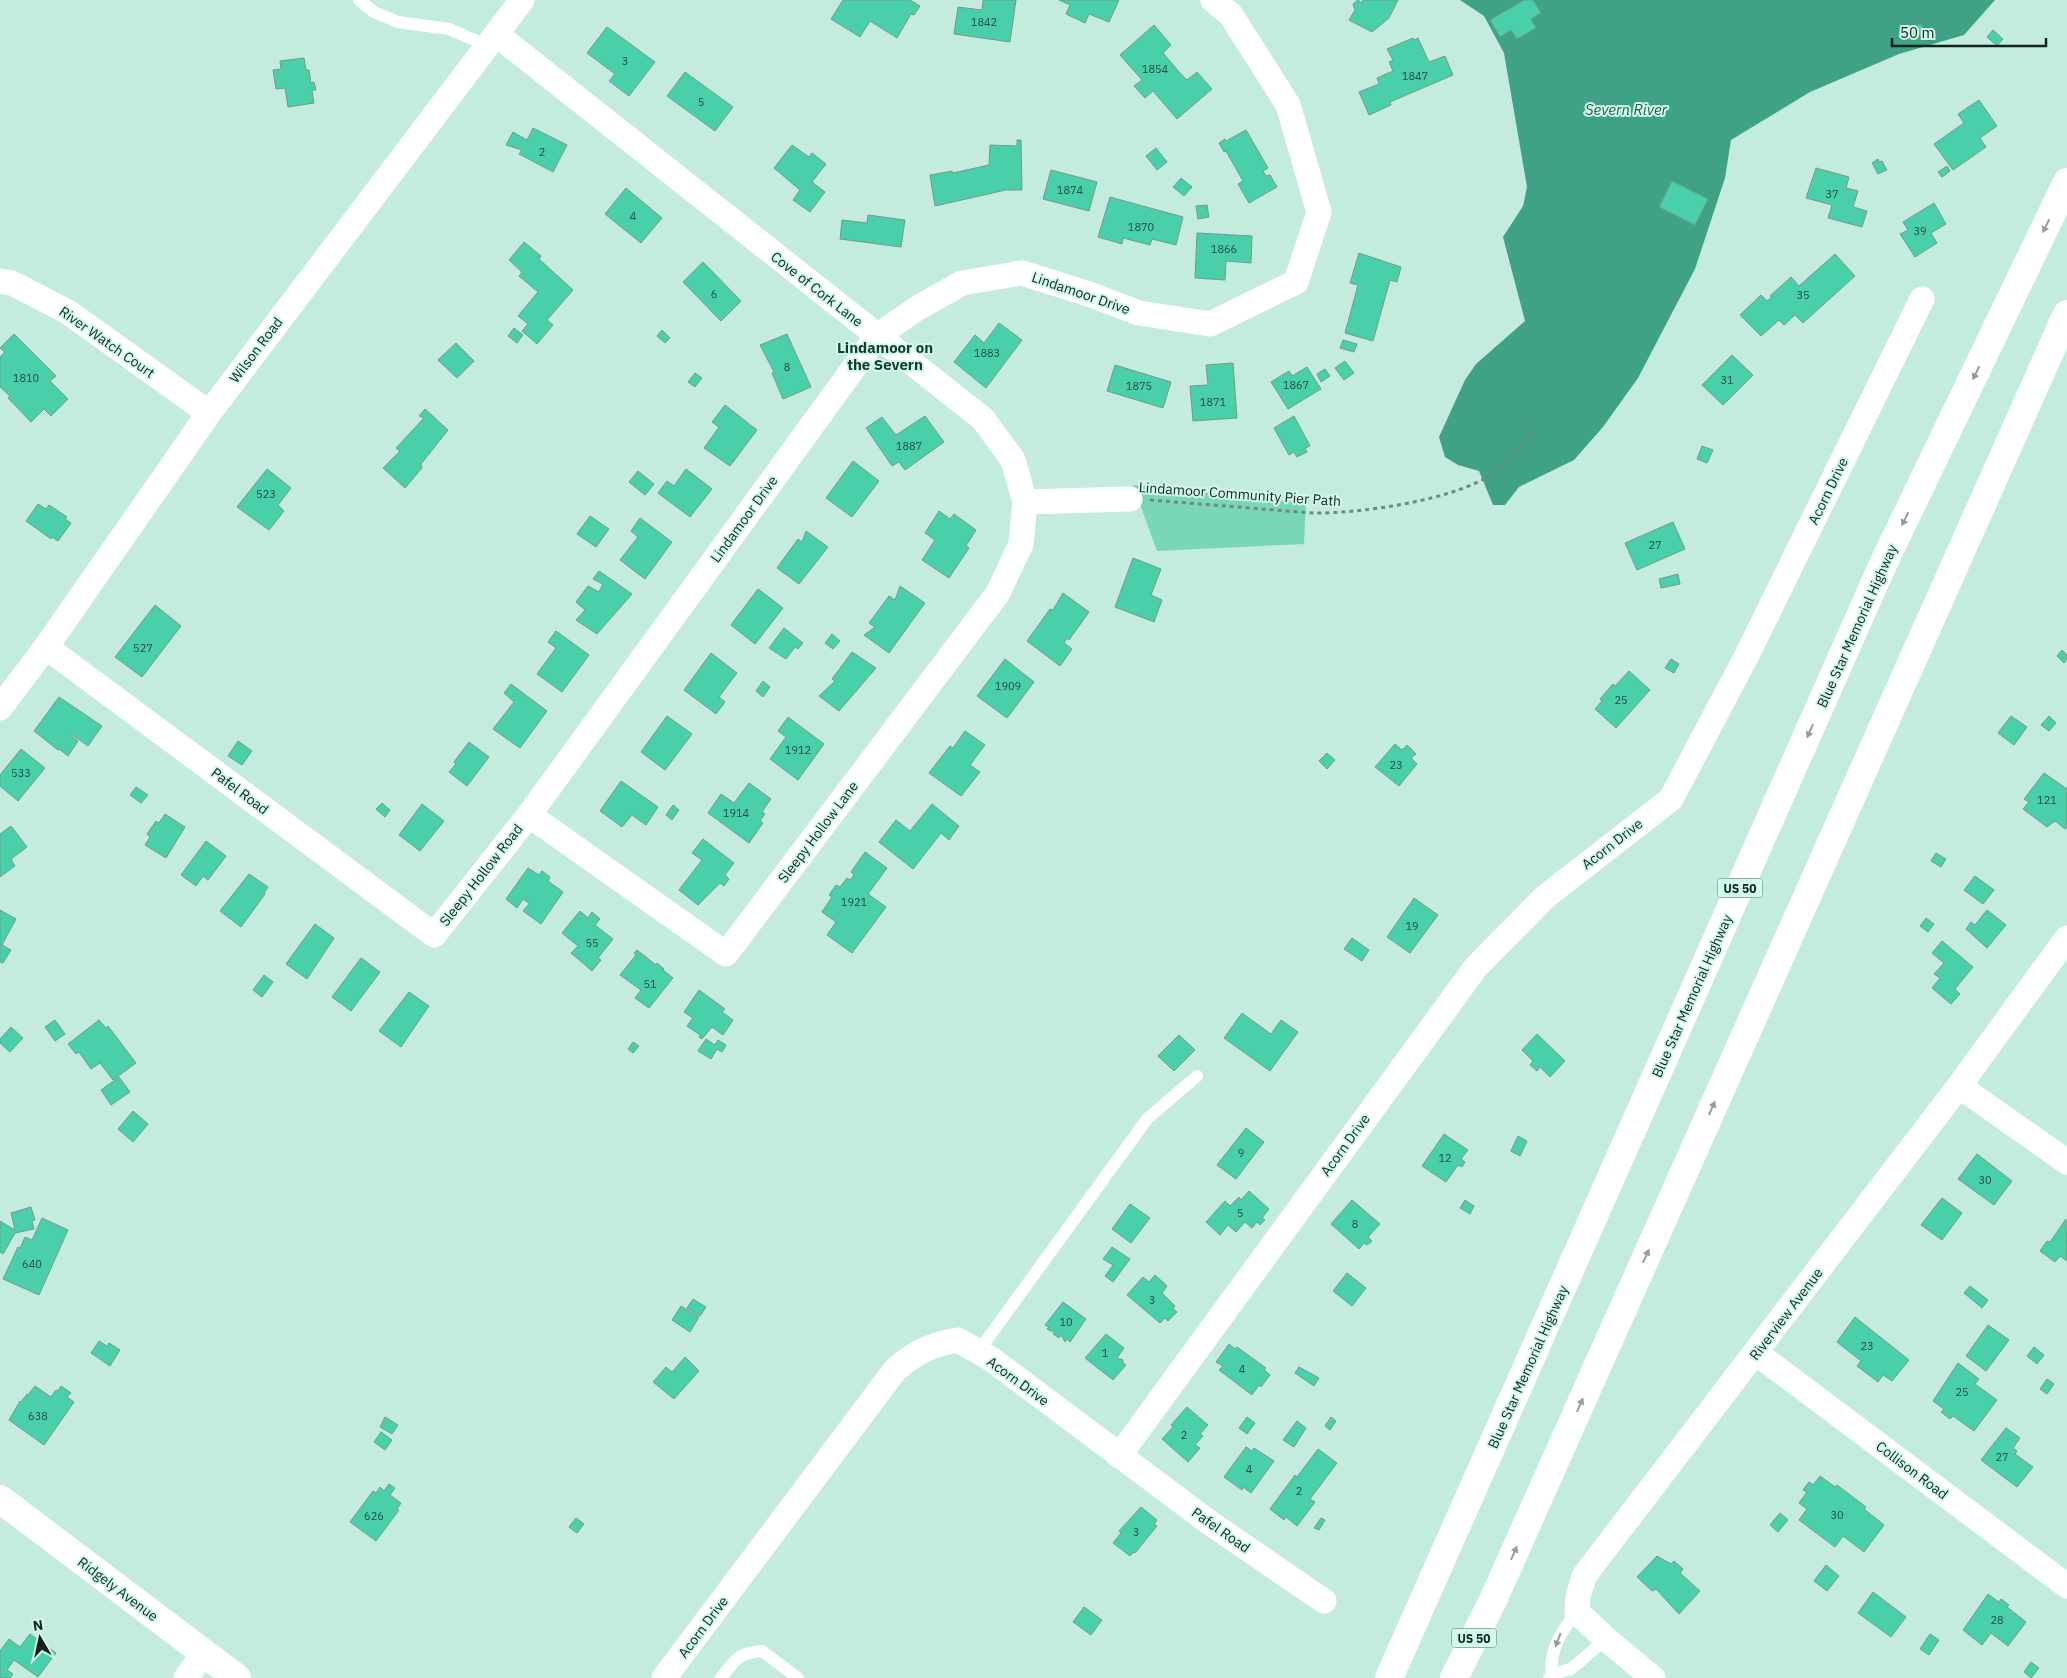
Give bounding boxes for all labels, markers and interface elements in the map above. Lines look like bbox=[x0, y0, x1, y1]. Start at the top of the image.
house number: 1842 bbox=[971, 15, 997, 29]
scale bar bbox=[1892, 15, 2046, 47]
text: 50 m bbox=[1900, 23, 1935, 42]
house number: 3 bbox=[622, 54, 628, 68]
house number: 1854 bbox=[1142, 62, 1169, 76]
house number: 1847 bbox=[1402, 69, 1428, 83]
house number: 5 bbox=[698, 95, 704, 109]
water label: Severn River bbox=[1585, 100, 1668, 119]
house number: 2 bbox=[539, 145, 545, 159]
house number: 1874 bbox=[1057, 183, 1084, 197]
house number: 37 bbox=[1825, 187, 1839, 201]
house number: 4 bbox=[630, 209, 637, 223]
one-way arrow bbox=[2042, 219, 2050, 233]
house number: 1870 bbox=[1128, 220, 1154, 234]
house number: 39 bbox=[1913, 224, 1927, 238]
house number: 1866 bbox=[1211, 242, 1237, 256]
street label: Cove of Cork Lane bbox=[767, 247, 867, 331]
street label: Lindamoor Drive bbox=[1029, 268, 1133, 318]
house number: 6 bbox=[711, 287, 717, 301]
house number: 35 bbox=[1796, 288, 1810, 302]
street label: River Watch Court bbox=[56, 302, 158, 382]
street label: Wilson Road bbox=[225, 313, 287, 387]
district label: Lindamoor on the Severn bbox=[837, 338, 933, 374]
house number: 1883 bbox=[974, 346, 1000, 360]
house number: 8 bbox=[784, 360, 790, 374]
one-way arrow bbox=[1971, 366, 1979, 380]
house number: 1810 bbox=[13, 371, 39, 385]
house number: 31 bbox=[1720, 373, 1734, 387]
house number: 1867 bbox=[1283, 378, 1309, 392]
house number: 1875 bbox=[1126, 379, 1152, 393]
house number: 1871 bbox=[1200, 395, 1227, 409]
house number: 1887 bbox=[896, 439, 922, 453]
street label: Acorn Drive bbox=[1804, 454, 1852, 528]
street label: Lindamoor Drive bbox=[706, 472, 782, 566]
street label: Lindamoor Community Pier Path bbox=[1138, 478, 1342, 510]
house number: 523 bbox=[256, 487, 276, 501]
one-way arrow bbox=[1901, 512, 1909, 526]
house number: 27 bbox=[1648, 538, 1662, 552]
street label: Blue Star Memorial Highway bbox=[1813, 542, 1901, 710]
house number: 527 bbox=[133, 641, 153, 655]
house number: 1909 bbox=[995, 679, 1021, 693]
house number: 25 bbox=[1614, 693, 1628, 707]
one-way arrow bbox=[1805, 724, 1813, 738]
house number: 1912 bbox=[785, 743, 811, 757]
house number: 23 bbox=[1389, 758, 1403, 772]
street label: Pafel Road bbox=[208, 764, 272, 818]
house number: 533 bbox=[11, 766, 31, 780]
street label: Sleepy Hollow Lane bbox=[774, 777, 862, 886]
house number: 121 bbox=[2037, 793, 2057, 807]
house number: 1914 bbox=[723, 806, 750, 820]
street label: Acorn Drive bbox=[1578, 814, 1646, 873]
street label: Sleepy Hollow Road bbox=[435, 820, 527, 930]
road number: US 50 bbox=[1718, 878, 1762, 898]
house number: 1921 bbox=[841, 895, 868, 909]
street label: Blue Star Memorial Highway bbox=[1648, 912, 1736, 1080]
house number: 19 bbox=[1405, 919, 1419, 933]
house number: 55 bbox=[585, 936, 599, 950]
house number: 51 bbox=[643, 977, 657, 991]
one-way arrow bbox=[1708, 1101, 1716, 1115]
street label: Acorn Drive bbox=[1316, 1110, 1374, 1180]
house number: 9 bbox=[1238, 1146, 1244, 1160]
house number: 12 bbox=[1438, 1151, 1452, 1165]
house number: 30 bbox=[1978, 1173, 1992, 1187]
house number: 5 bbox=[1237, 1206, 1243, 1220]
house number: 8 bbox=[1352, 1217, 1358, 1231]
one-way arrow bbox=[1642, 1249, 1650, 1263]
house number: 640 bbox=[22, 1257, 42, 1271]
street label: Riverview Avenue bbox=[1745, 1264, 1827, 1364]
street label: Blue Star Memorial Highway bbox=[1484, 1283, 1572, 1451]
house number: 3 bbox=[1149, 1293, 1155, 1307]
house number: 10 bbox=[1059, 1315, 1073, 1329]
house number: 23 bbox=[1860, 1339, 1874, 1353]
house number: 1 bbox=[1102, 1346, 1109, 1360]
street label: Acorn Drive bbox=[983, 1352, 1053, 1410]
house number: 4 bbox=[1239, 1362, 1246, 1376]
house number: 25 bbox=[1955, 1385, 1969, 1399]
one-way arrow bbox=[1576, 1398, 1584, 1412]
house number: 638 bbox=[28, 1409, 48, 1423]
house number: 2 bbox=[1181, 1428, 1187, 1442]
street label: Collison Road bbox=[1872, 1437, 1952, 1503]
house number: 27 bbox=[1995, 1450, 2009, 1464]
house number: 4 bbox=[1246, 1462, 1253, 1476]
house number: 2 bbox=[1296, 1484, 1302, 1498]
street label: Pafel Road bbox=[1188, 1503, 1254, 1557]
house number: 30 bbox=[1830, 1508, 1844, 1522]
house number: 626 bbox=[364, 1509, 384, 1523]
house number: 3 bbox=[1133, 1525, 1139, 1539]
one-way arrow bbox=[1510, 1546, 1518, 1560]
street label: Ridgely Avenue bbox=[74, 1553, 162, 1625]
street label: Acorn Drive bbox=[674, 1592, 732, 1661]
north arrow bbox=[15, 1613, 65, 1663]
house number: 28 bbox=[1990, 1613, 2004, 1627]
text: N bbox=[32, 1615, 44, 1635]
road number: US 50 bbox=[1452, 1629, 1496, 1648]
one-way arrow bbox=[1554, 1633, 1561, 1648]

